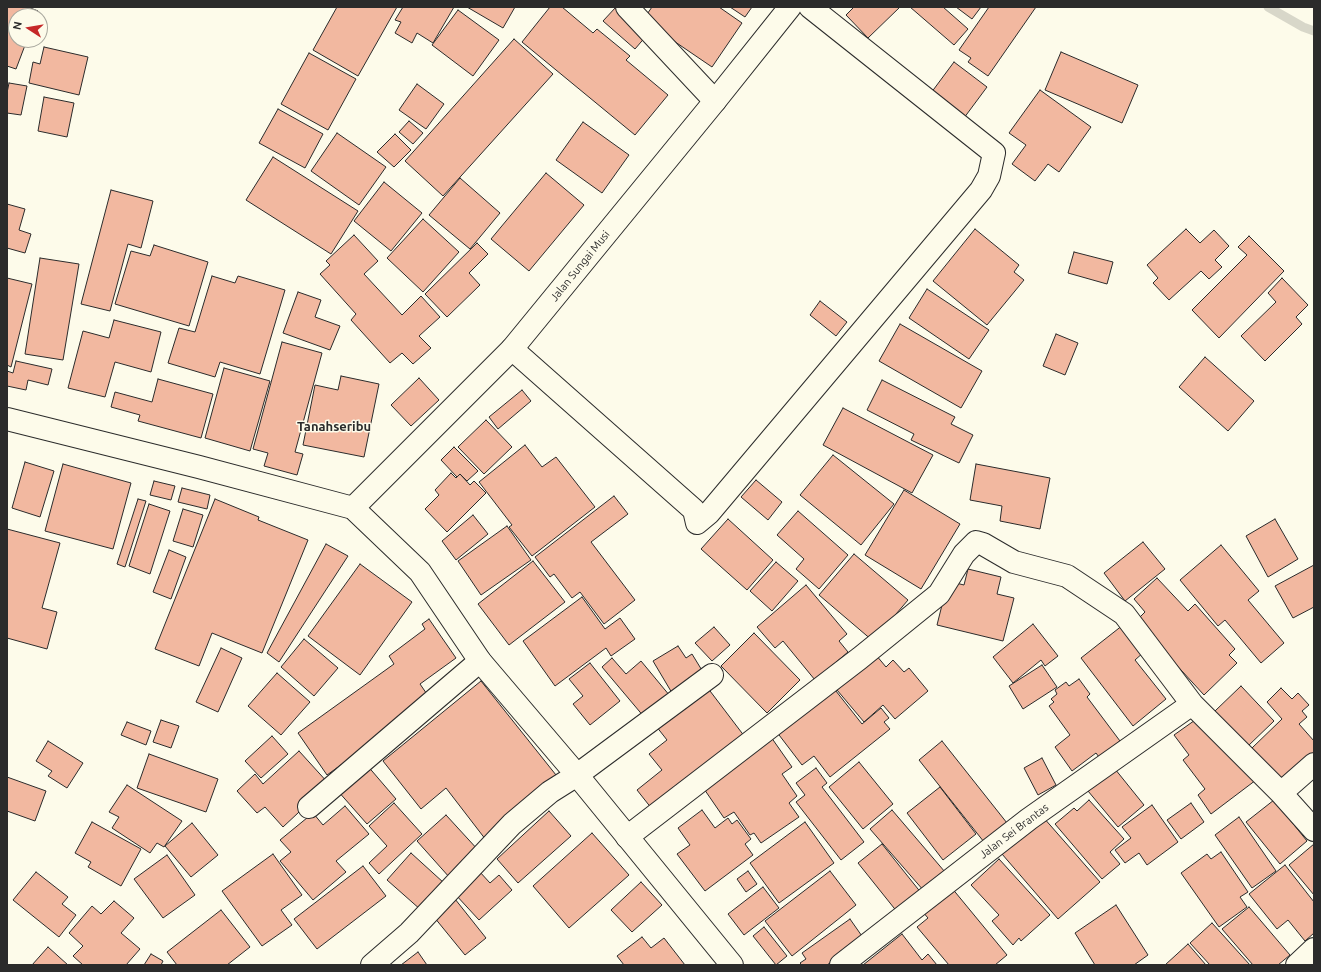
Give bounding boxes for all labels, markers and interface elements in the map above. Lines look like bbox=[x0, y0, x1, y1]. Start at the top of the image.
north arrow bbox=[8, 8, 48, 48]
text: N bbox=[11, 20, 24, 31]
street label: Jalan Sungai Musi bbox=[547, 228, 613, 304]
district label: Tanahseribu bbox=[297, 419, 371, 435]
street label: Jalan Sei Brantas bbox=[977, 801, 1051, 861]

